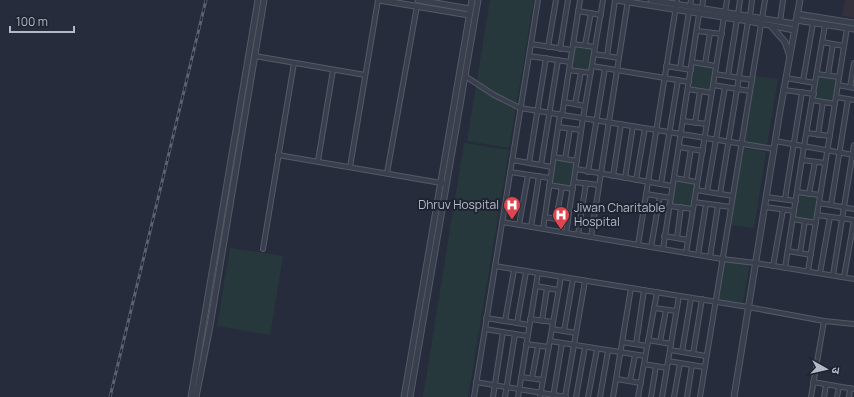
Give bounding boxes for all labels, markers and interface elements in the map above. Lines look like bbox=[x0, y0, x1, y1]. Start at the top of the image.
scale bar bbox=[10, 8, 74, 34]
text: 100 m bbox=[16, 13, 48, 30]
hospital icon: Dhruv Hospital bbox=[502, 195, 522, 220]
place label: Dhruv Hospital bbox=[418, 196, 499, 213]
place label: Jiwan Charitable Hospital bbox=[574, 199, 665, 230]
hospital icon: Jiwan Charitable Hospital bbox=[551, 205, 571, 230]
north arrow bbox=[806, 349, 846, 389]
text: उ bbox=[828, 366, 844, 375]

